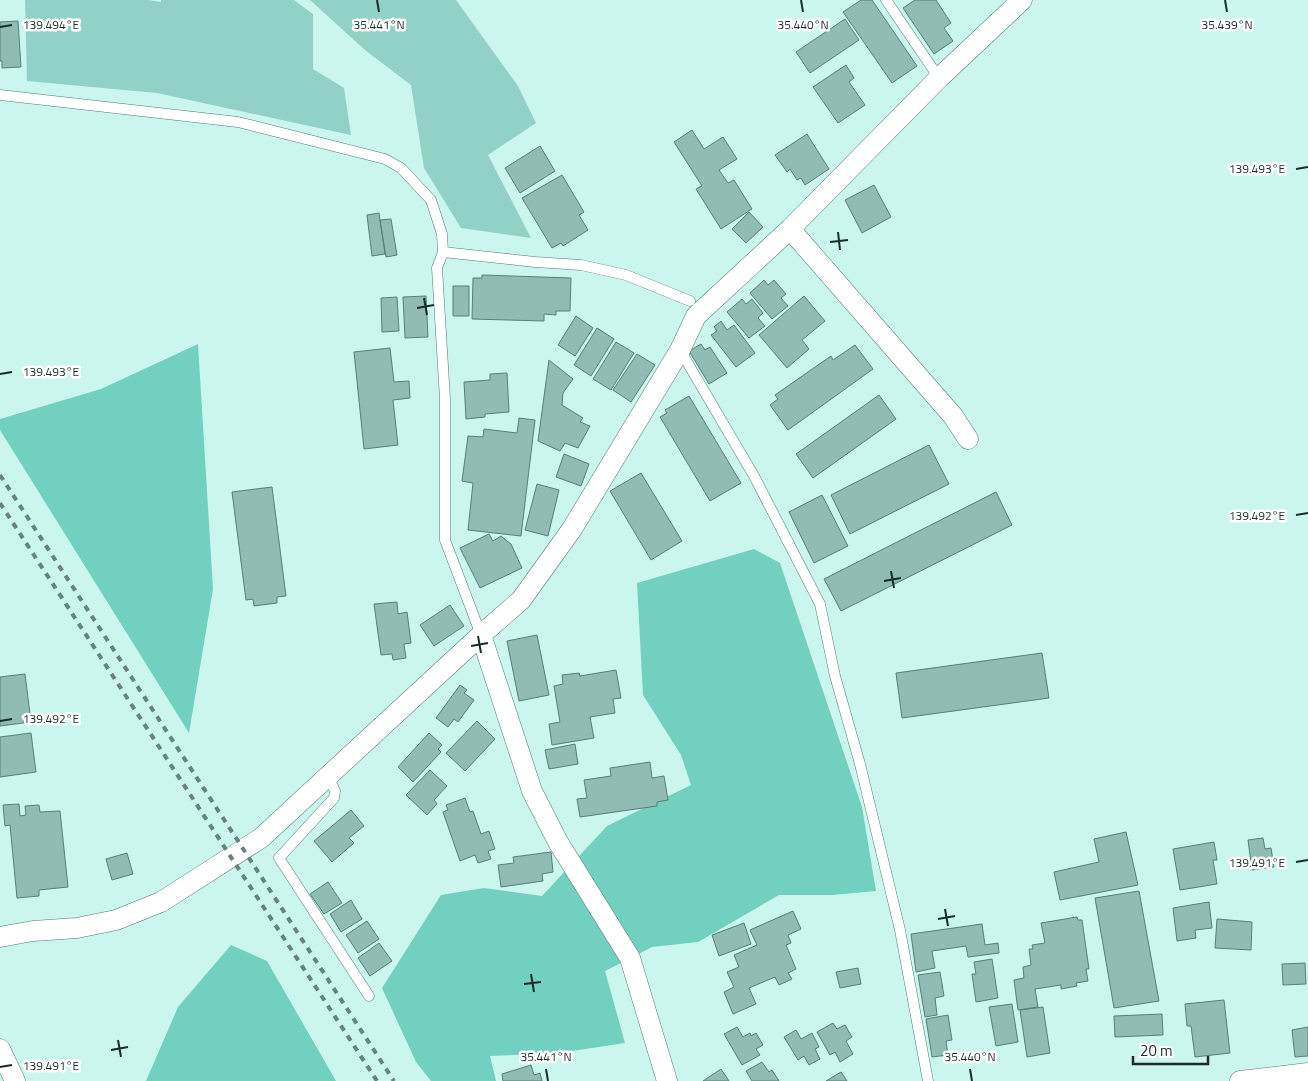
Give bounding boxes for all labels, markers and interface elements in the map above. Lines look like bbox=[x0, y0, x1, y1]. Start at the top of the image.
text: 139.494°E bbox=[23, 15, 79, 34]
text: 35.441°N bbox=[353, 15, 405, 34]
text: 35.440°N bbox=[777, 15, 829, 34]
text: 35.439°N bbox=[1201, 15, 1253, 34]
text: 139.493°E bbox=[1229, 159, 1285, 178]
text: 139.493°E bbox=[23, 362, 79, 381]
text: 139.492°E bbox=[1229, 506, 1285, 525]
text: 139.492°E bbox=[23, 709, 79, 728]
text: 139.491°E bbox=[1229, 853, 1285, 872]
scale bar bbox=[1133, 1034, 1208, 1066]
text: 20 m bbox=[1140, 1039, 1173, 1062]
text: 35.441°N bbox=[520, 1047, 572, 1066]
text: 35.440°N bbox=[944, 1047, 996, 1066]
text: 139.491°E bbox=[23, 1056, 79, 1075]

